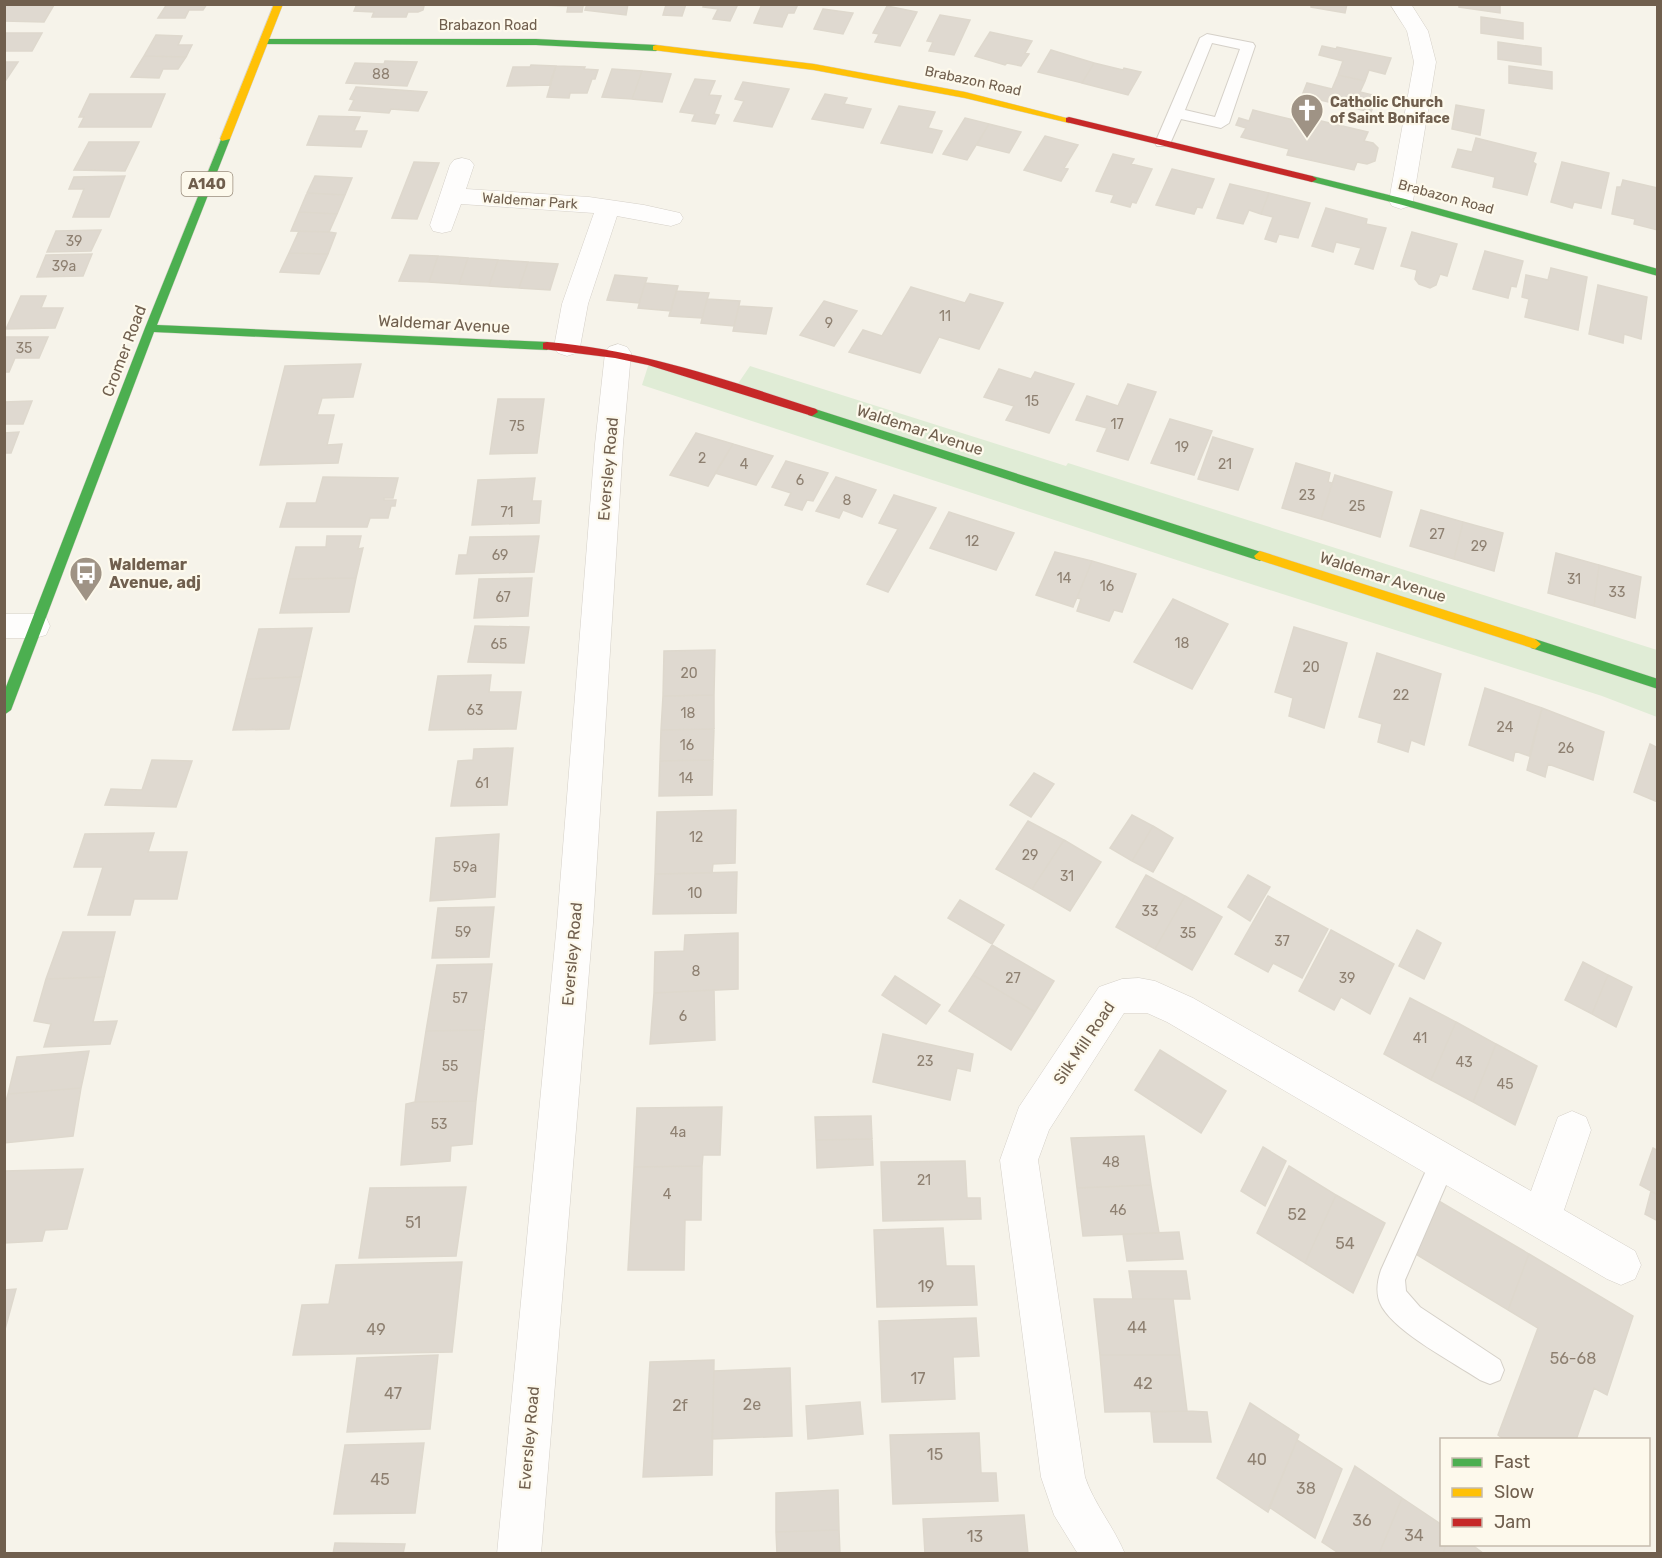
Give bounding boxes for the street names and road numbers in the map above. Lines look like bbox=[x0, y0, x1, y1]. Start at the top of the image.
street label: Brabazon Road bbox=[439, 17, 537, 34]
street label: Brabazon Road bbox=[923, 62, 1023, 100]
road number: A140 bbox=[182, 172, 232, 196]
street label: Brabazon Road bbox=[1396, 176, 1496, 218]
street label: Waldemar Park bbox=[482, 189, 579, 213]
street label: Cromer Road bbox=[98, 303, 150, 399]
street label: Waldemar Avenue bbox=[378, 311, 510, 337]
street label: Waldemar Avenue bbox=[854, 401, 986, 459]
street label: Eversley Road bbox=[594, 416, 622, 522]
street label: Waldemar Avenue bbox=[1317, 548, 1449, 606]
street label: Eversley Road bbox=[558, 901, 586, 1007]
street label: Silk Mill Road bbox=[1049, 998, 1119, 1088]
street label: Eversley Road bbox=[515, 1385, 543, 1491]

